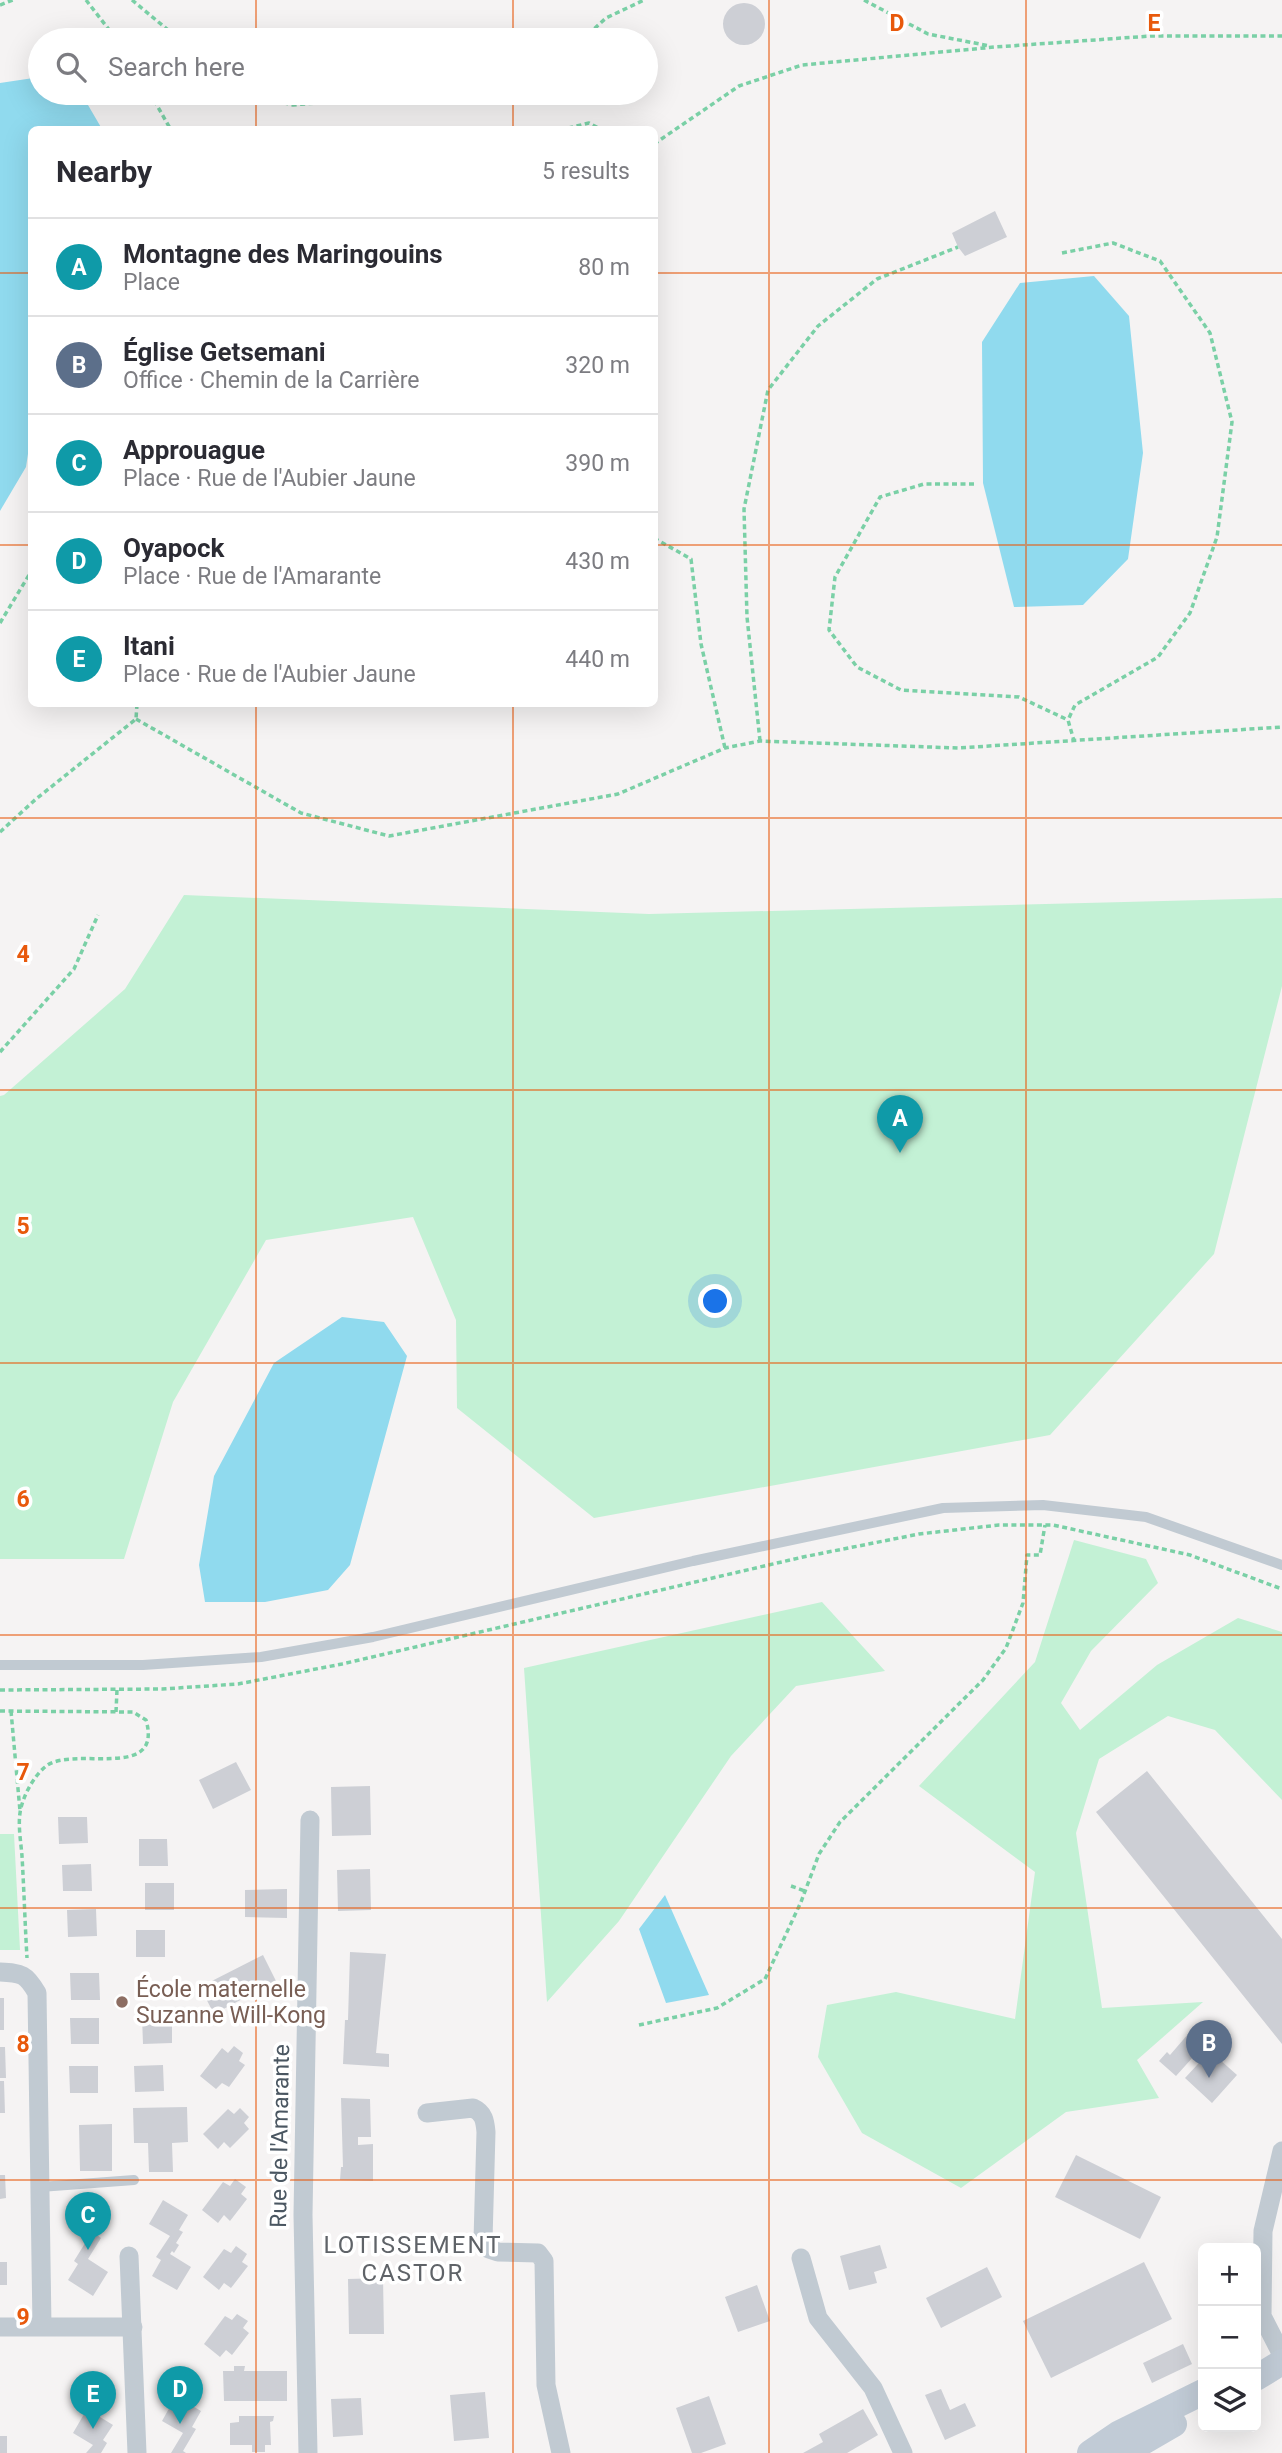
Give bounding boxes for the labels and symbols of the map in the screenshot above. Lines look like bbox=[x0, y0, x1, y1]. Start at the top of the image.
text: D bbox=[890, 10, 904, 37]
text: E bbox=[1148, 10, 1161, 37]
text: 4 bbox=[16, 941, 30, 968]
pin: A bbox=[877, 1095, 923, 1153]
text: 5 bbox=[16, 1213, 30, 1240]
your location bbox=[698, 1284, 732, 1318]
text: 6 bbox=[16, 1486, 30, 1513]
text: 7 bbox=[16, 1759, 30, 1786]
place label: École maternelle Suzanne Will-Kong bbox=[136, 1975, 326, 2029]
marker: École maternelle Suzanne Will-Kong bbox=[114, 1994, 130, 2010]
pin: B bbox=[1186, 2020, 1232, 2078]
text: 8 bbox=[16, 2031, 30, 2058]
street label: Rue de l'Amarante bbox=[265, 2044, 295, 2228]
pin: C bbox=[65, 2192, 111, 2250]
district label: LOTISSEMENT CASTOR bbox=[323, 2231, 503, 2287]
text: 9 bbox=[16, 2304, 30, 2331]
pin: D bbox=[157, 2366, 203, 2424]
pin: E bbox=[70, 2371, 116, 2429]

